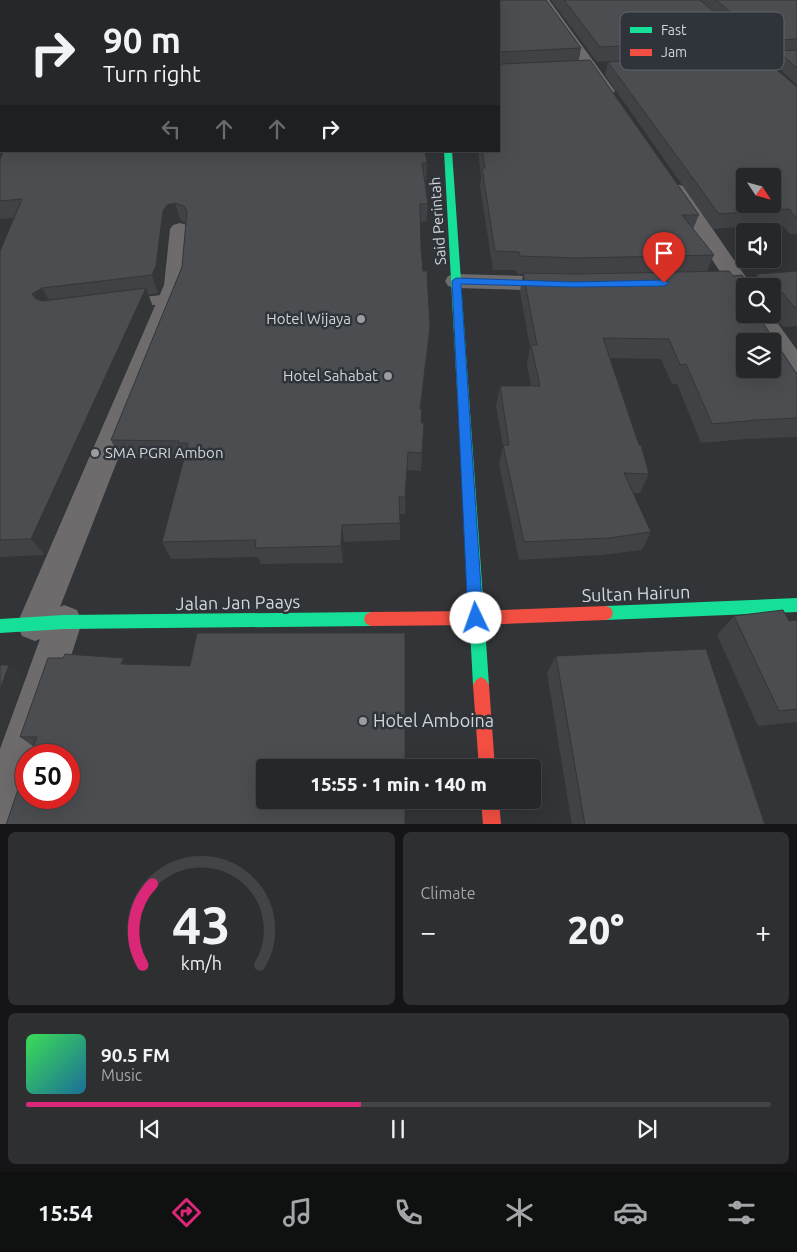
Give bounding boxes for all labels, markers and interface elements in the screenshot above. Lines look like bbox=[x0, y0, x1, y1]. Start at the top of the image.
legend bbox=[620, 12, 784, 70]
icon: right bbox=[20, 20, 85, 85]
text: 90 m bbox=[103, 20, 181, 60]
text: Fast bbox=[661, 22, 687, 38]
text: Jam bbox=[661, 44, 687, 60]
text: Turn right bbox=[103, 61, 201, 86]
icon: left bbox=[157, 115, 185, 143]
icon: ahead bbox=[210, 115, 238, 143]
icon: ahead bbox=[263, 115, 291, 143]
icon: right bbox=[316, 115, 344, 143]
north arrow bbox=[736, 168, 781, 212]
map controls bbox=[736, 168, 781, 378]
street label: Said Perintah bbox=[426, 176, 449, 266]
button: sound bbox=[736, 223, 781, 268]
pin bbox=[643, 232, 685, 283]
icon: arrive bbox=[650, 239, 678, 267]
button: search bbox=[736, 278, 781, 323]
place label: Hotel Wijaya bbox=[266, 310, 351, 327]
marker: Hotel Wijaya bbox=[355, 313, 367, 325]
button: layers bbox=[736, 333, 781, 378]
place label: Hotel Sahabat bbox=[283, 367, 378, 384]
marker: Hotel Sahabat bbox=[382, 370, 394, 382]
place label: SMA PGRI Ambon bbox=[105, 444, 223, 461]
marker: SMA PGRI Ambon bbox=[89, 447, 101, 459]
street label: Sultan Hairun bbox=[581, 581, 691, 605]
street label: Jalan Jan Paays bbox=[176, 591, 301, 613]
position arrow bbox=[449, 591, 501, 643]
place label: Hotel Amboina bbox=[373, 710, 494, 730]
marker: Hotel Amboina bbox=[357, 715, 369, 727]
speed limit sign: 50 bbox=[15, 744, 80, 809]
text: 15:55 · 1 min · 140 m bbox=[310, 773, 487, 795]
text: Climate bbox=[421, 884, 476, 902]
text: 43 bbox=[172, 896, 231, 954]
text: 20° bbox=[567, 909, 624, 951]
text: − bbox=[421, 916, 436, 947]
text: + bbox=[755, 916, 771, 947]
text: km/h bbox=[181, 953, 222, 973]
text: 90.5 FM bbox=[101, 1044, 170, 1066]
text: Music bbox=[101, 1066, 142, 1084]
icon: previous bbox=[136, 1115, 164, 1143]
icon: pause bbox=[384, 1115, 412, 1143]
icon: next bbox=[633, 1115, 661, 1143]
icon: directions bbox=[169, 1195, 204, 1230]
icon: music bbox=[280, 1195, 315, 1230]
icon: phone bbox=[391, 1195, 426, 1230]
icon: climate bbox=[502, 1195, 537, 1230]
icon: car bbox=[613, 1195, 648, 1230]
icon: filters bbox=[724, 1195, 759, 1230]
text: 15:54 bbox=[38, 1200, 93, 1225]

